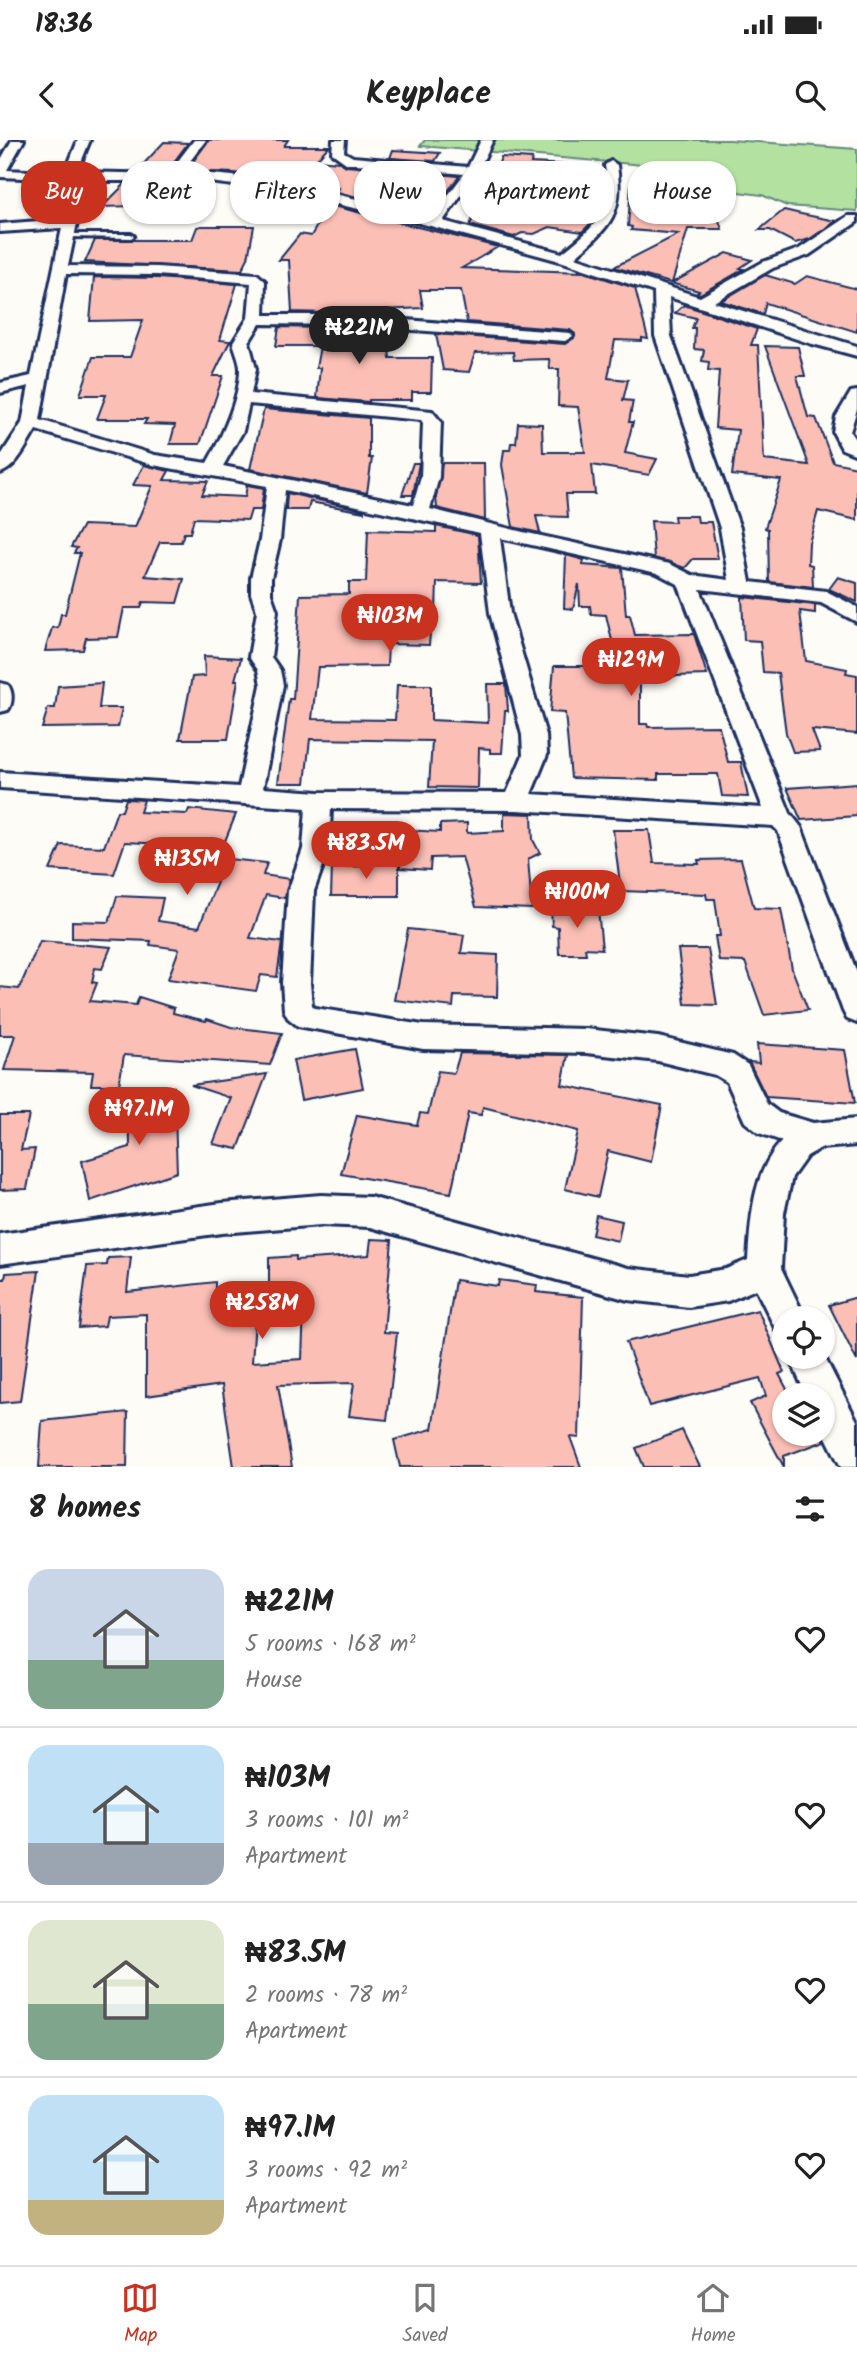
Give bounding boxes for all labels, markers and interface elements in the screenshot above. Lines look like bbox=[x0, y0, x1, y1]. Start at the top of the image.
text: 18:36 bbox=[35, 4, 93, 46]
text: Keyplace bbox=[366, 69, 491, 120]
icon: back bbox=[28, 76, 66, 114]
icon: search bbox=[791, 76, 829, 114]
chip: Buy bbox=[21, 161, 107, 224]
chip: Rent bbox=[121, 161, 216, 224]
chip: Filters bbox=[230, 161, 340, 224]
chip: New bbox=[354, 161, 446, 224]
chip: Apartment bbox=[460, 161, 614, 224]
chip: House bbox=[628, 161, 736, 224]
pin: ₦221M bbox=[310, 306, 408, 366]
text: ₦221M bbox=[325, 311, 393, 347]
pin: ₦103M bbox=[341, 594, 439, 654]
text: ₦103M bbox=[357, 599, 423, 635]
pin: ₦129M bbox=[582, 638, 680, 698]
text: ₦129M bbox=[598, 643, 664, 679]
pin: ₦83.5M bbox=[309, 822, 423, 881]
text: ₦83.5M bbox=[327, 826, 405, 862]
pin: ₦135M bbox=[138, 838, 236, 897]
text: ₦135M bbox=[154, 842, 220, 878]
pin: ₦100M bbox=[528, 870, 626, 930]
text: ₦100M bbox=[545, 875, 609, 911]
pin: ₦97.1M bbox=[82, 1088, 196, 1147]
text: ₦97.1M bbox=[105, 1092, 173, 1128]
pin: ₦258M bbox=[213, 1282, 311, 1341]
text: ₦258M bbox=[226, 1286, 298, 1322]
map controls bbox=[772, 1306, 835, 1446]
button: locate bbox=[772, 1306, 835, 1369]
button: layers bbox=[772, 1383, 835, 1446]
text: 8 homes bbox=[28, 1485, 141, 1533]
icon: filters bbox=[791, 1490, 829, 1528]
text: ₦221M bbox=[245, 1579, 333, 1627]
icon: home bbox=[84, 1597, 168, 1681]
icon: heart bbox=[791, 1620, 829, 1658]
text: 5 rooms · 168 m² bbox=[245, 1627, 416, 1663]
text: House bbox=[245, 1663, 302, 1699]
text: ₦103M bbox=[245, 1755, 330, 1803]
icon: home bbox=[84, 1773, 168, 1857]
icon: heart bbox=[791, 1796, 829, 1834]
text: 3 rooms · 101 m² bbox=[245, 1803, 408, 1839]
text: Apartment bbox=[245, 1839, 347, 1875]
text: ₦83.5M bbox=[245, 1930, 346, 1978]
icon: home bbox=[84, 1948, 168, 2032]
icon: heart bbox=[791, 1971, 829, 2009]
text: 2 rooms · 78 m² bbox=[245, 1978, 407, 2014]
text: Apartment bbox=[245, 2014, 347, 2050]
text: ₦97.1M bbox=[245, 2105, 335, 2153]
icon: home bbox=[84, 2123, 168, 2207]
icon: heart bbox=[791, 2146, 829, 2184]
text: 3 rooms · 92 m² bbox=[245, 2153, 407, 2189]
text: Apartment bbox=[245, 2189, 347, 2225]
tab: Map bbox=[121, 2279, 159, 2351]
tab: Saved bbox=[402, 2279, 448, 2351]
tab: Home bbox=[690, 2279, 736, 2351]

